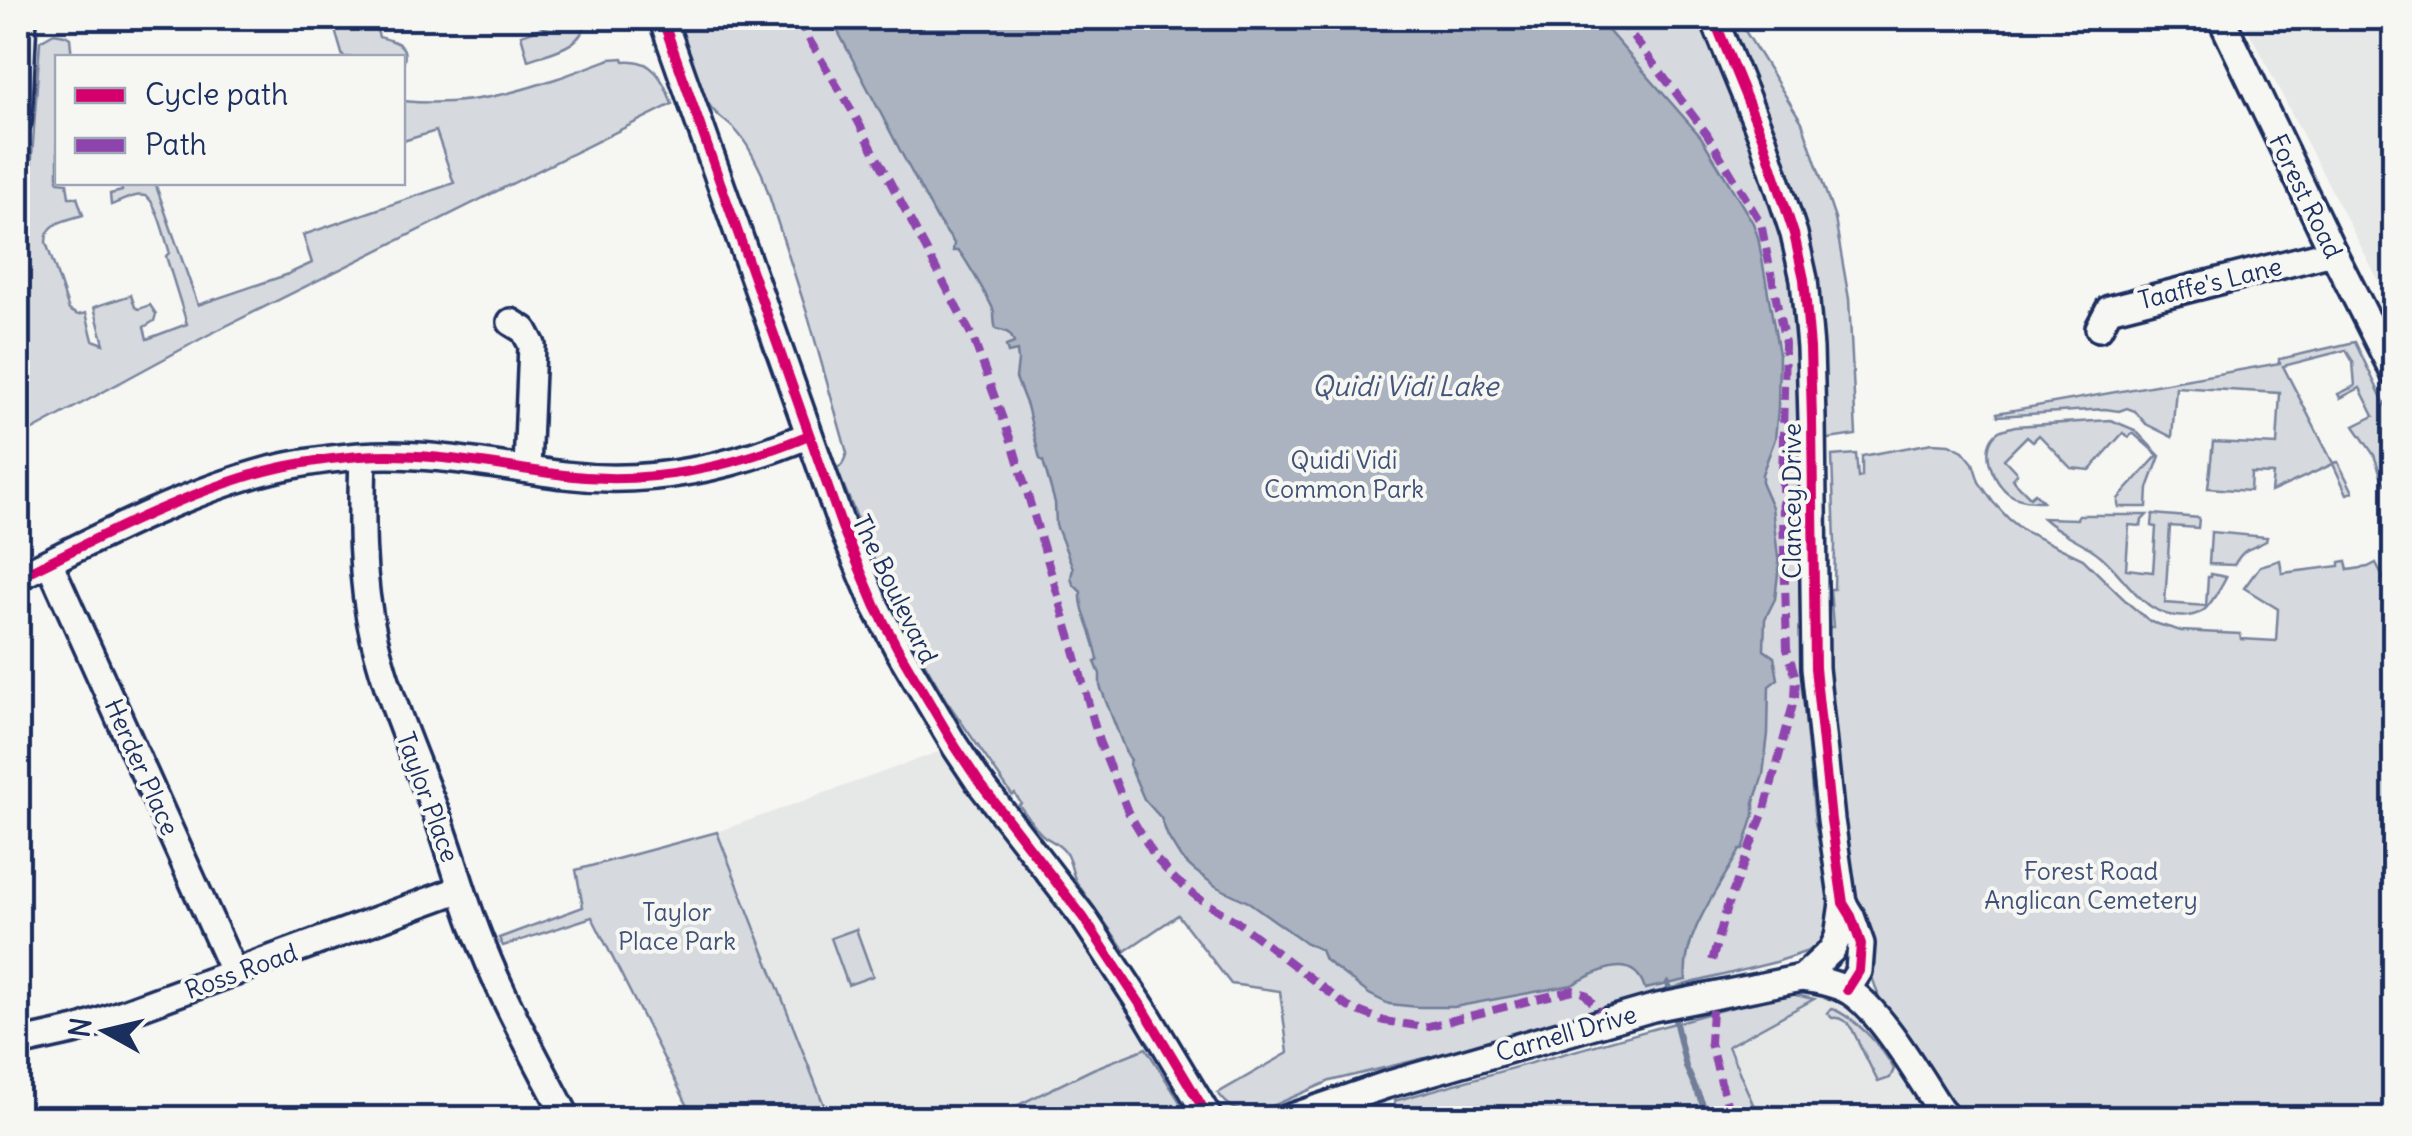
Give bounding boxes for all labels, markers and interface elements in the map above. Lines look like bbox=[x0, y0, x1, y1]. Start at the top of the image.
legend bbox=[55, 55, 405, 185]
text: Cycle path bbox=[145, 75, 288, 113]
text: Path bbox=[145, 125, 207, 163]
street label: Forest Road bbox=[2262, 129, 2350, 263]
street label: Taaffe's Lane bbox=[2135, 250, 2285, 316]
water label: Quidi Vidi Lake bbox=[1312, 368, 1500, 404]
street label: Clancey Drive bbox=[1776, 423, 1808, 579]
park label: Quidi Vidi Common Park bbox=[1264, 444, 1424, 505]
street label: The Boulevard bbox=[845, 509, 945, 669]
street label: Herder Place bbox=[98, 694, 186, 840]
street label: Taylor Place bbox=[390, 728, 466, 866]
park label: Forest Road Anglican Cemetery bbox=[1984, 855, 2198, 916]
park label: Taylor Place Park bbox=[618, 896, 736, 957]
street label: Ross Road bbox=[181, 936, 301, 1006]
north arrow bbox=[55, 981, 155, 1081]
street label: Carnell Drive bbox=[1492, 998, 1640, 1068]
text: N bbox=[61, 1015, 99, 1040]

